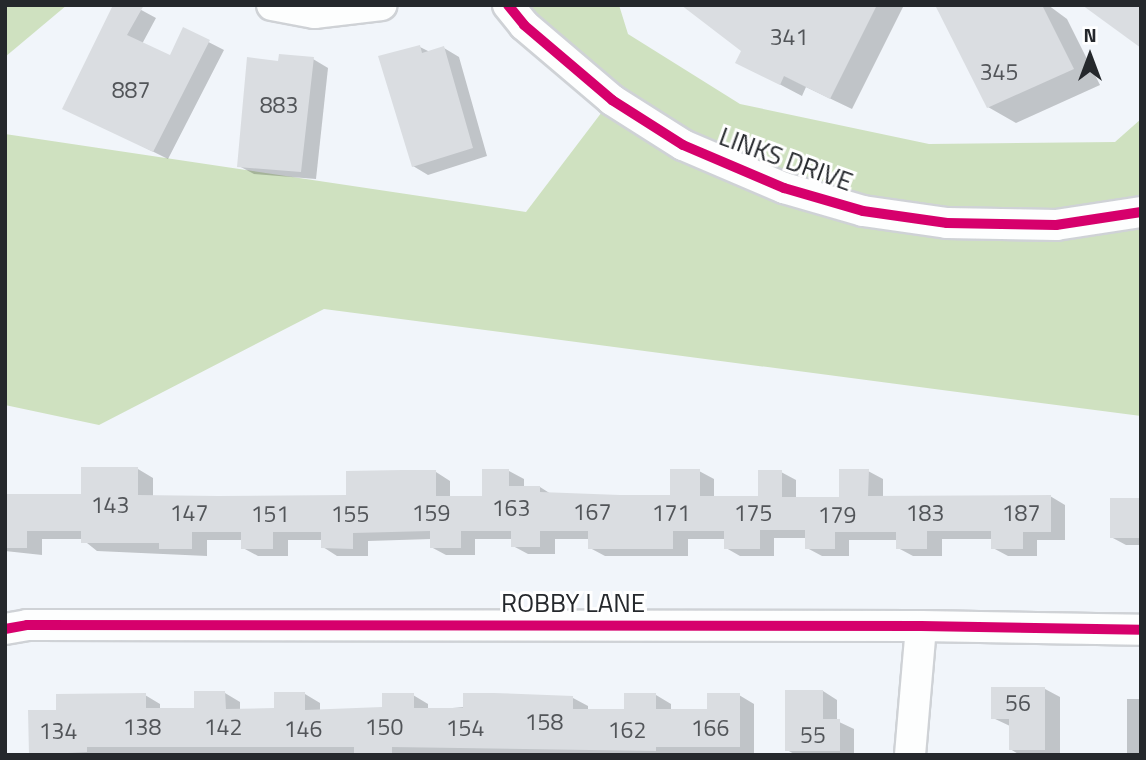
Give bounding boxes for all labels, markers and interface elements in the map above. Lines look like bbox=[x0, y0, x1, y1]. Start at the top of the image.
text: N bbox=[1083, 20, 1097, 49]
north arrow bbox=[1055, 21, 1125, 91]
house number: 341 bbox=[770, 23, 808, 51]
house number: 345 bbox=[980, 58, 1018, 86]
house number: 887 bbox=[112, 76, 150, 104]
house number: 883 bbox=[260, 91, 298, 119]
street label: LINKS DRIVE bbox=[715, 120, 857, 198]
house number: 143 bbox=[91, 491, 129, 519]
house number: 163 bbox=[492, 494, 530, 522]
house number: 167 bbox=[573, 498, 611, 526]
house number: 147 bbox=[170, 499, 208, 527]
house number: 159 bbox=[412, 499, 450, 527]
house number: 171 bbox=[652, 499, 690, 527]
house number: 175 bbox=[734, 499, 772, 527]
house number: 183 bbox=[906, 499, 944, 527]
house number: 187 bbox=[1002, 499, 1040, 527]
house number: 151 bbox=[251, 500, 289, 528]
house number: 155 bbox=[331, 500, 369, 528]
house number: 179 bbox=[818, 501, 856, 529]
street label: ROBBY LANE bbox=[501, 587, 645, 619]
house number: 56 bbox=[1005, 689, 1031, 717]
house number: 158 bbox=[525, 708, 563, 736]
house number: 138 bbox=[123, 713, 161, 741]
house number: 142 bbox=[204, 713, 242, 741]
house number: 150 bbox=[365, 713, 403, 741]
house number: 154 bbox=[446, 714, 484, 742]
house number: 166 bbox=[691, 714, 729, 742]
house number: 146 bbox=[284, 715, 322, 743]
house number: 162 bbox=[608, 716, 646, 744]
house number: 134 bbox=[39, 717, 77, 745]
house number: 55 bbox=[800, 721, 826, 749]

